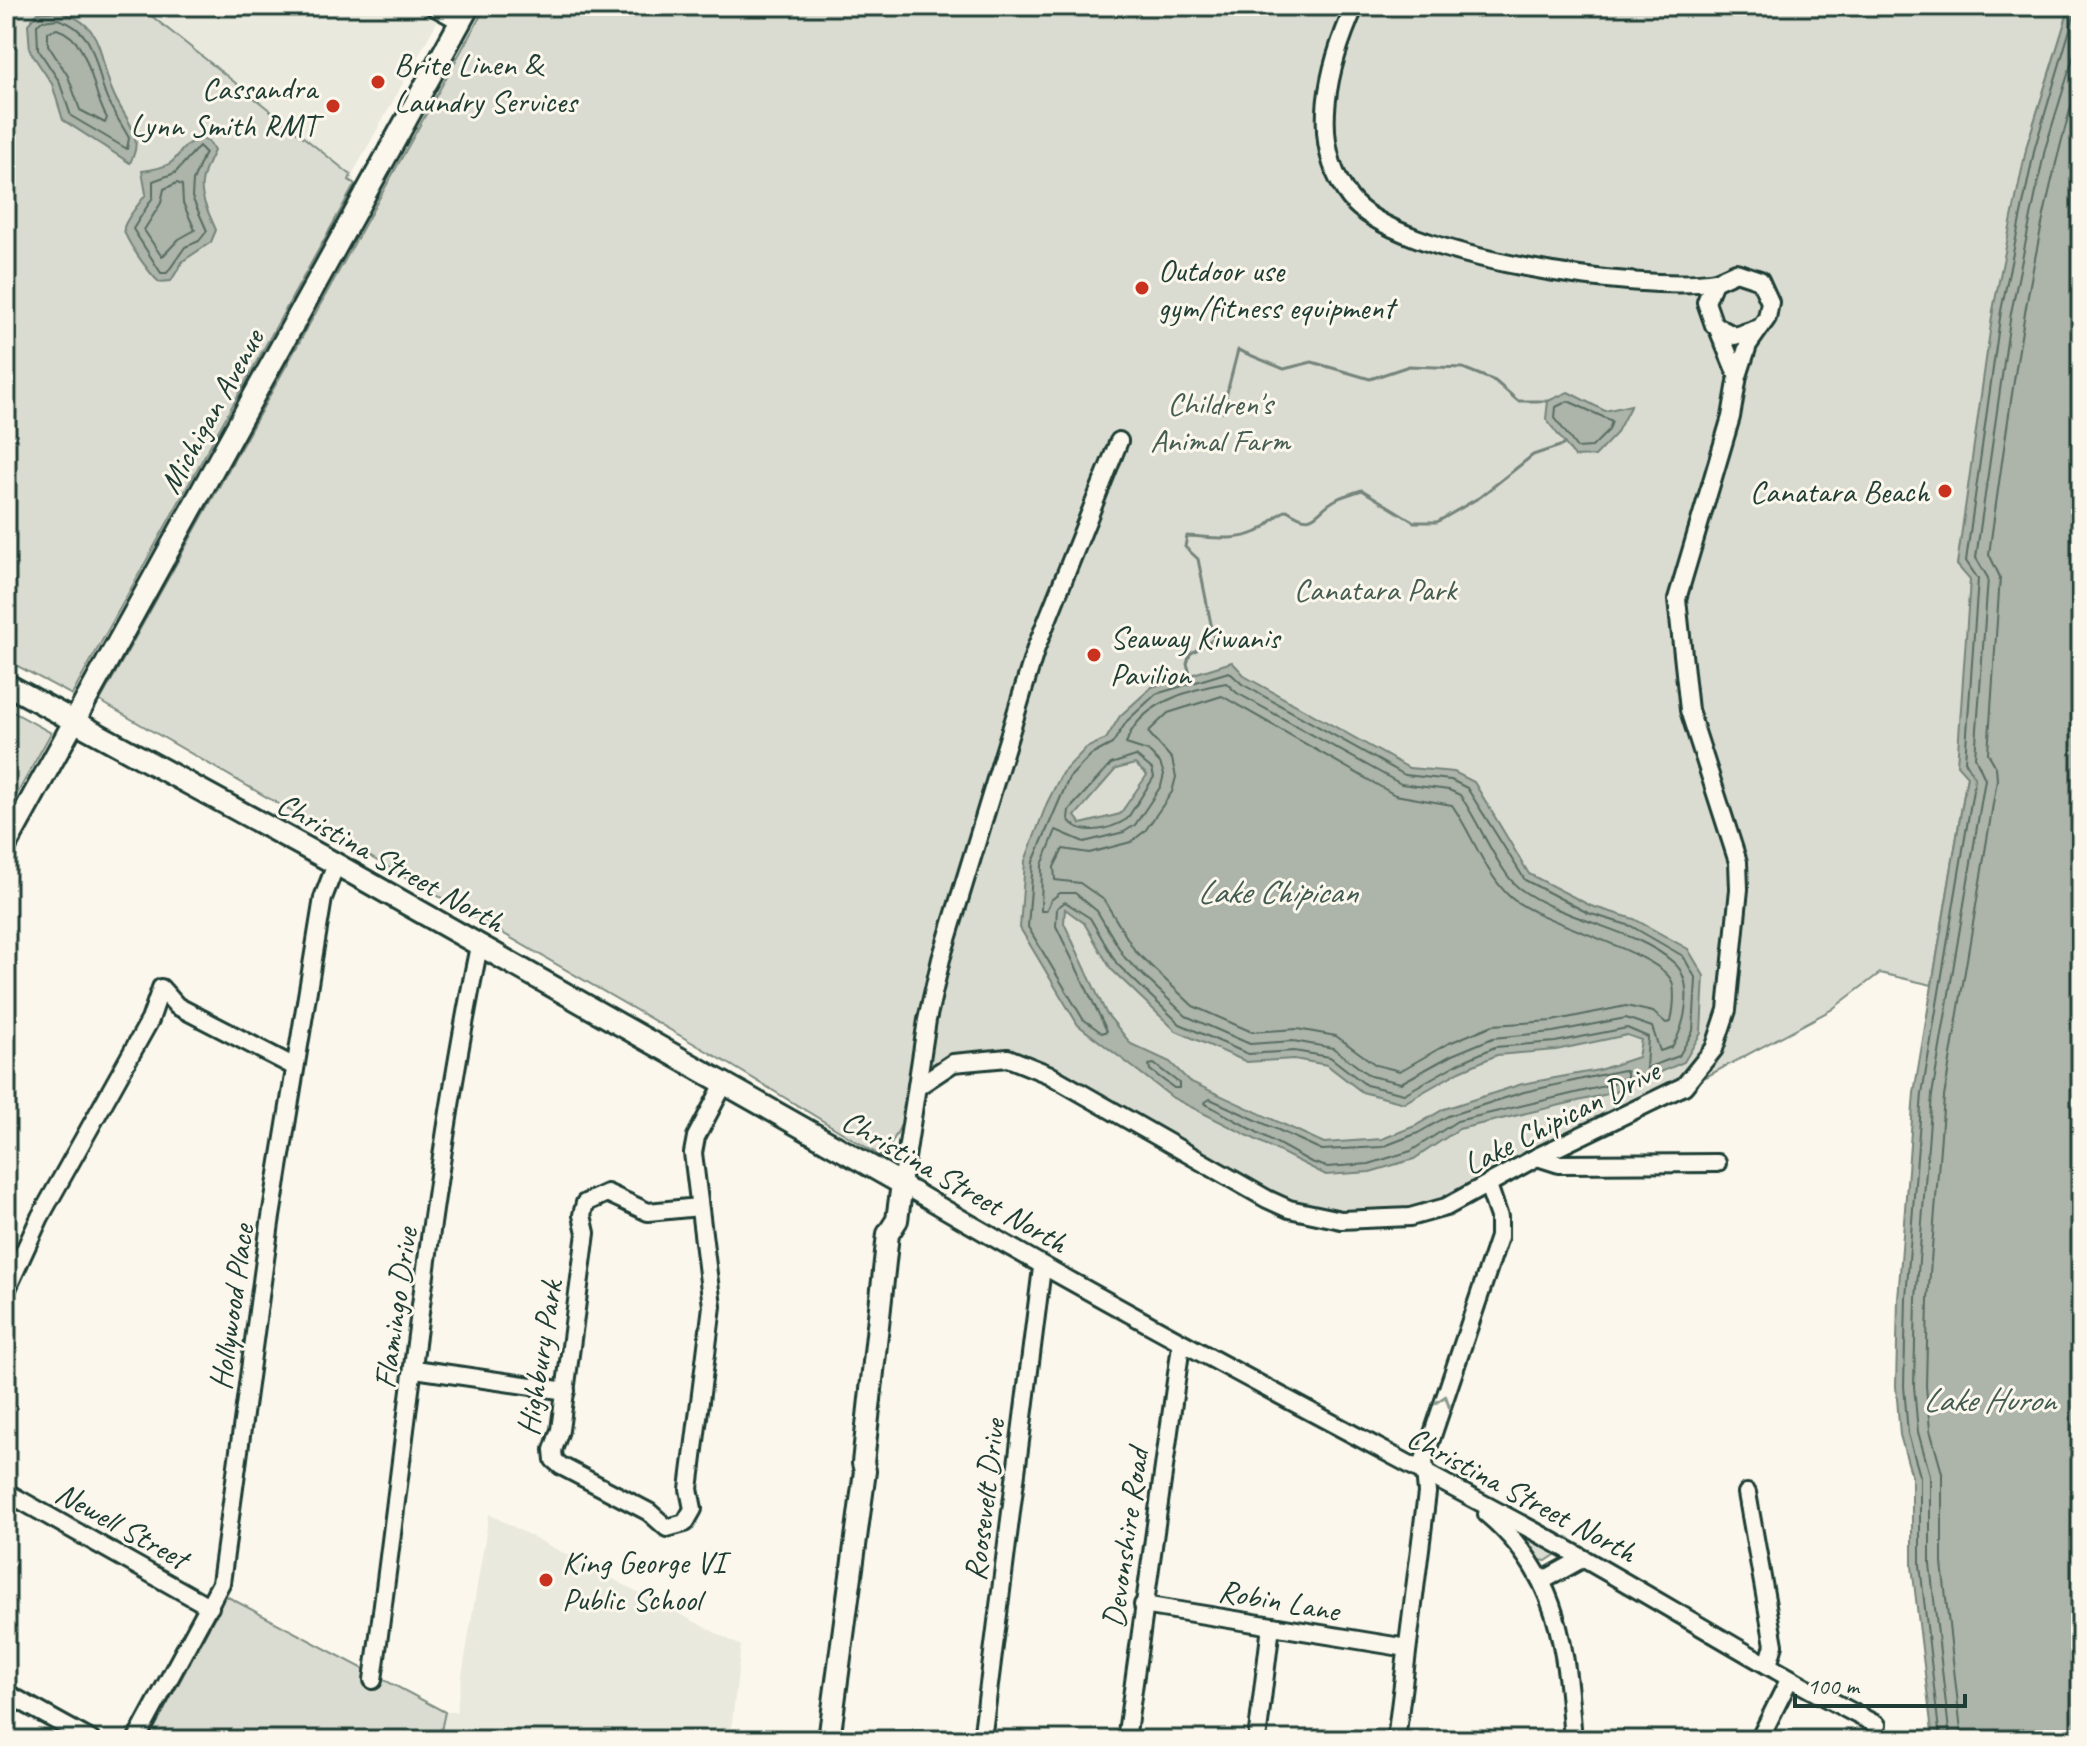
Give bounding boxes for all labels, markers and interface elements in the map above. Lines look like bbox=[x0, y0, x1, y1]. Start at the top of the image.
place label: Brite Linen & Laundry Services bbox=[394, 44, 579, 122]
place label: Cassandra Lynn Smith RMT bbox=[131, 68, 324, 146]
marker: Brite Linen & Laundry Services bbox=[369, 73, 387, 91]
marker: Cassandra Lynn Smith RMT bbox=[324, 97, 342, 115]
place label: Outdoor use gym/fitness equipment bbox=[1158, 250, 1399, 328]
marker: Outdoor use gym/fitness equipment bbox=[1133, 279, 1151, 297]
street label: Michigan Avenue bbox=[149, 320, 275, 501]
park label: Children's Animal Farm bbox=[1150, 383, 1292, 461]
place label: Canatara Beach bbox=[1750, 471, 1930, 512]
marker: Canatara Beach bbox=[1936, 482, 1954, 500]
park label: Canatara Park bbox=[1294, 569, 1459, 610]
place label: Seaway Kiwanis Pavilion bbox=[1110, 617, 1281, 695]
marker: Seaway Kiwanis Pavilion bbox=[1085, 646, 1103, 664]
street label: Christina Street North bbox=[270, 783, 513, 943]
water label: Lake Chipican bbox=[1197, 870, 1359, 913]
street label: Lake Chipican Drive bbox=[1456, 1049, 1669, 1184]
street label: Christina Street North bbox=[834, 1100, 1076, 1263]
street label: Hollywood Place bbox=[200, 1219, 264, 1392]
street label: Flamingo Drive bbox=[364, 1222, 427, 1391]
street label: Highbury Park bbox=[507, 1276, 572, 1438]
water label: Lake Huron bbox=[1923, 1378, 2059, 1421]
one-way arrow bbox=[1435, 1394, 1451, 1408]
street label: Roosevelt Drive bbox=[954, 1414, 1015, 1583]
street label: Christina Street North bbox=[1400, 1417, 1645, 1573]
street label: Devonshire Road bbox=[1093, 1441, 1159, 1630]
street label: Newell Street bbox=[48, 1472, 199, 1581]
place label: King George VI Public School bbox=[562, 1542, 732, 1620]
street label: Robin Lane bbox=[1215, 1570, 1345, 1632]
marker: King George VI Public School bbox=[537, 1571, 555, 1589]
scale bar bbox=[1795, 1658, 1965, 1708]
text: 100 m bbox=[1807, 1671, 1861, 1701]

